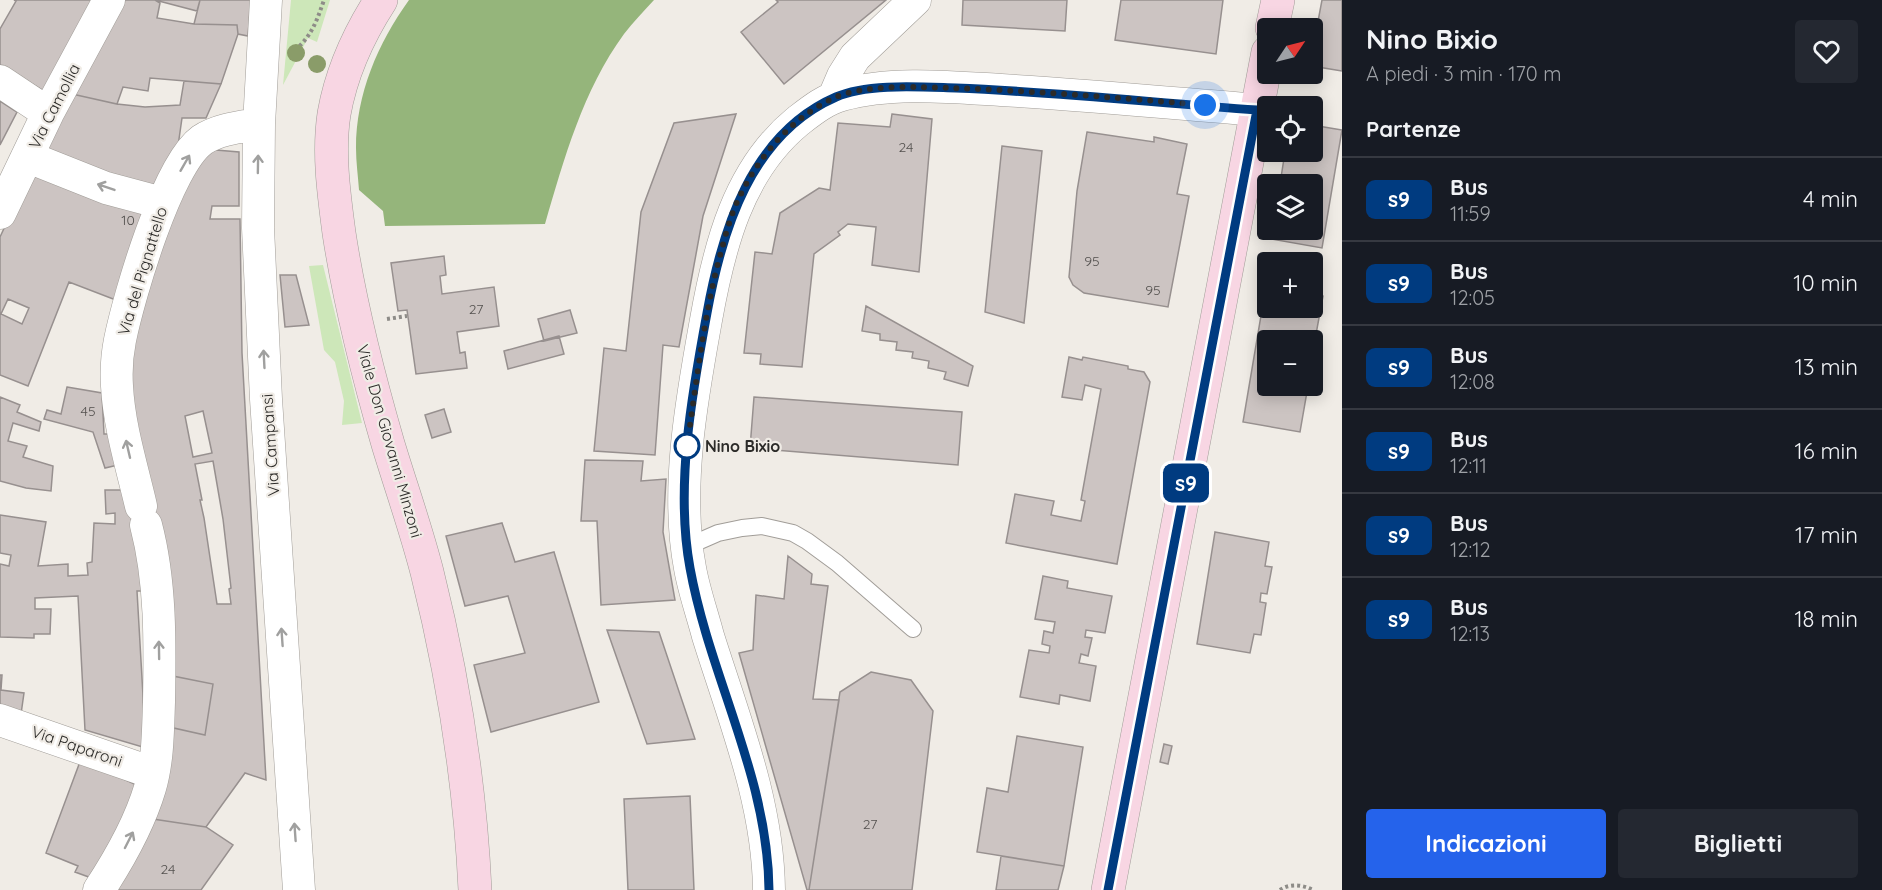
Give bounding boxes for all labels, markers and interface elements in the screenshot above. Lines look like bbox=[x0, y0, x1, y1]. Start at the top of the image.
north arrow bbox=[1257, 18, 1323, 84]
map controls bbox=[1257, 18, 1323, 396]
button: heart bbox=[1795, 20, 1858, 83]
text: Nino Bixio bbox=[1366, 21, 1498, 56]
street label: Via Camollia bbox=[24, 60, 84, 152]
text: A piedi · 3 min · 170 m bbox=[1366, 61, 1561, 86]
your location bbox=[1190, 90, 1220, 120]
button: locate bbox=[1257, 96, 1323, 162]
text: Partenze bbox=[1366, 115, 1461, 143]
house number: 24 bbox=[899, 138, 913, 156]
one-way arrow bbox=[253, 154, 264, 174]
one-way arrow bbox=[179, 155, 191, 172]
text: Bus bbox=[1450, 173, 1488, 201]
button: layers bbox=[1257, 174, 1323, 240]
one-way arrow bbox=[97, 181, 115, 192]
text: 4 min bbox=[1803, 185, 1858, 213]
text: s9 bbox=[1388, 186, 1410, 212]
text: 11:59 bbox=[1450, 201, 1491, 226]
street label: Via del Pignattello bbox=[113, 204, 171, 338]
house number: 10 bbox=[121, 211, 135, 229]
house number: 95 bbox=[1084, 252, 1100, 270]
button: + bbox=[1257, 252, 1323, 318]
text: Bus bbox=[1450, 257, 1488, 285]
text: 10 min bbox=[1793, 269, 1858, 297]
text: s9 bbox=[1388, 270, 1410, 296]
house number: 95 bbox=[1145, 281, 1161, 299]
text: 12:05 bbox=[1450, 285, 1495, 310]
house number: 27 bbox=[469, 300, 483, 318]
button: − bbox=[1257, 330, 1323, 396]
text: Bus bbox=[1450, 341, 1488, 369]
street label: Viale Don Giovanni Minzoni bbox=[353, 342, 427, 540]
one-way arrow bbox=[259, 349, 270, 369]
text: 13 min bbox=[1795, 353, 1858, 381]
text: s9 bbox=[1388, 354, 1410, 380]
text: 12:08 bbox=[1450, 369, 1495, 394]
street label: Via Campansi bbox=[256, 393, 284, 497]
house number: 45 bbox=[80, 402, 96, 420]
text: Bus bbox=[1450, 425, 1488, 453]
marker: Nino Bixio bbox=[674, 433, 700, 459]
place label: Nino Bixio bbox=[705, 436, 780, 456]
text: 16 min bbox=[1795, 437, 1858, 465]
text: s9 bbox=[1388, 438, 1410, 464]
one-way arrow bbox=[121, 440, 133, 459]
text: 12:11 bbox=[1450, 453, 1487, 478]
line badge: s9 bbox=[1159, 464, 1213, 502]
text: s9 bbox=[1175, 470, 1197, 496]
text: Bus bbox=[1450, 509, 1488, 537]
text: 17 min bbox=[1795, 521, 1858, 549]
text: s9 bbox=[1388, 522, 1410, 548]
text: 12:12 bbox=[1450, 537, 1491, 562]
text: Bus bbox=[1450, 593, 1488, 621]
text: 18 min bbox=[1794, 605, 1858, 633]
text: s9 bbox=[1388, 606, 1410, 632]
text: 12:13 bbox=[1450, 621, 1490, 646]
one-way arrow bbox=[276, 628, 287, 648]
one-way arrow bbox=[153, 640, 165, 660]
street label: Via Paparoni bbox=[29, 721, 125, 771]
button: Indicazioni bbox=[1366, 809, 1606, 878]
button: Biglietti bbox=[1618, 809, 1858, 878]
house number: 27 bbox=[863, 815, 877, 833]
one-way arrow bbox=[289, 822, 300, 842]
one-way arrow bbox=[124, 832, 135, 850]
house number: 24 bbox=[161, 860, 175, 878]

